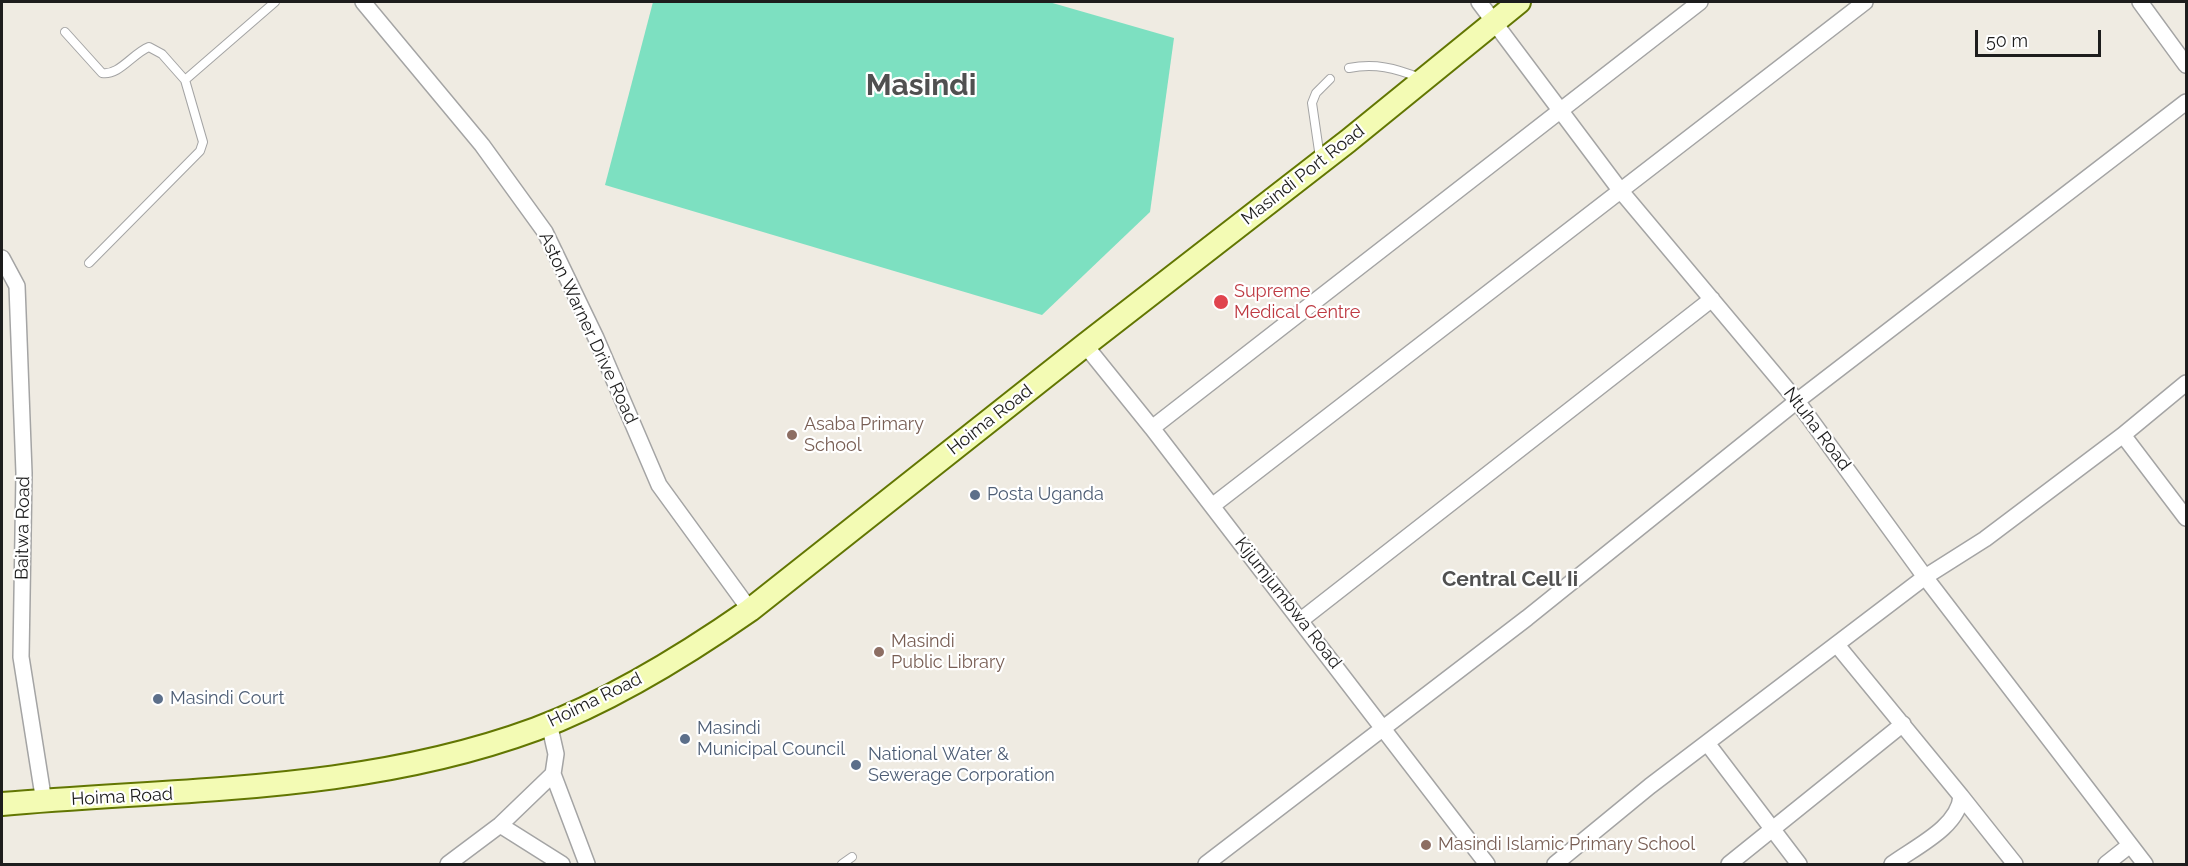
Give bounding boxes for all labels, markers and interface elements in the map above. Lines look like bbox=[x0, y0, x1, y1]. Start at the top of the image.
scale bar bbox=[1978, 18, 2104, 56]
text: 50 m bbox=[1986, 30, 2028, 51]
district label: Masindi bbox=[866, 68, 976, 104]
street label: Masindi Port Road bbox=[1237, 120, 1369, 230]
street label: Aston Warner Drive Road bbox=[534, 229, 642, 427]
place label: Supreme Medical Centre bbox=[1234, 281, 1360, 324]
marker: Supreme Medical Centre bbox=[1212, 293, 1230, 311]
street label: Hoima Road bbox=[943, 380, 1037, 460]
street label: Ntuha Road bbox=[1779, 383, 1855, 475]
place label: Asaba Primary School bbox=[804, 414, 924, 456]
marker: Asaba Primary School bbox=[785, 428, 799, 442]
street label: Baitwa Road bbox=[11, 476, 35, 580]
place label: Posta Uganda bbox=[987, 484, 1104, 506]
marker: Posta Uganda bbox=[968, 488, 982, 502]
street label: Kijumjumbwa Road bbox=[1230, 533, 1346, 673]
district label: Central Cell Ii bbox=[1442, 567, 1578, 593]
place label: Masindi Public Library bbox=[891, 631, 1005, 674]
marker: Masindi Public Library bbox=[872, 645, 886, 659]
street label: Hoima Road bbox=[544, 668, 646, 732]
place label: Masindi Court bbox=[170, 688, 284, 710]
marker: Masindi Court bbox=[151, 692, 165, 706]
place label: Masindi Municipal Council bbox=[697, 718, 845, 760]
marker: Masindi Municipal Council bbox=[678, 732, 692, 746]
place label: National Water & Sewerage Corporation bbox=[868, 744, 1055, 786]
marker: National Water & Sewerage Corporation bbox=[849, 758, 863, 772]
street label: Hoima Road bbox=[71, 784, 173, 810]
place label: Masindi Islamic Primary School bbox=[1438, 834, 1695, 856]
marker: Masindi Islamic Primary School bbox=[1419, 838, 1433, 852]

